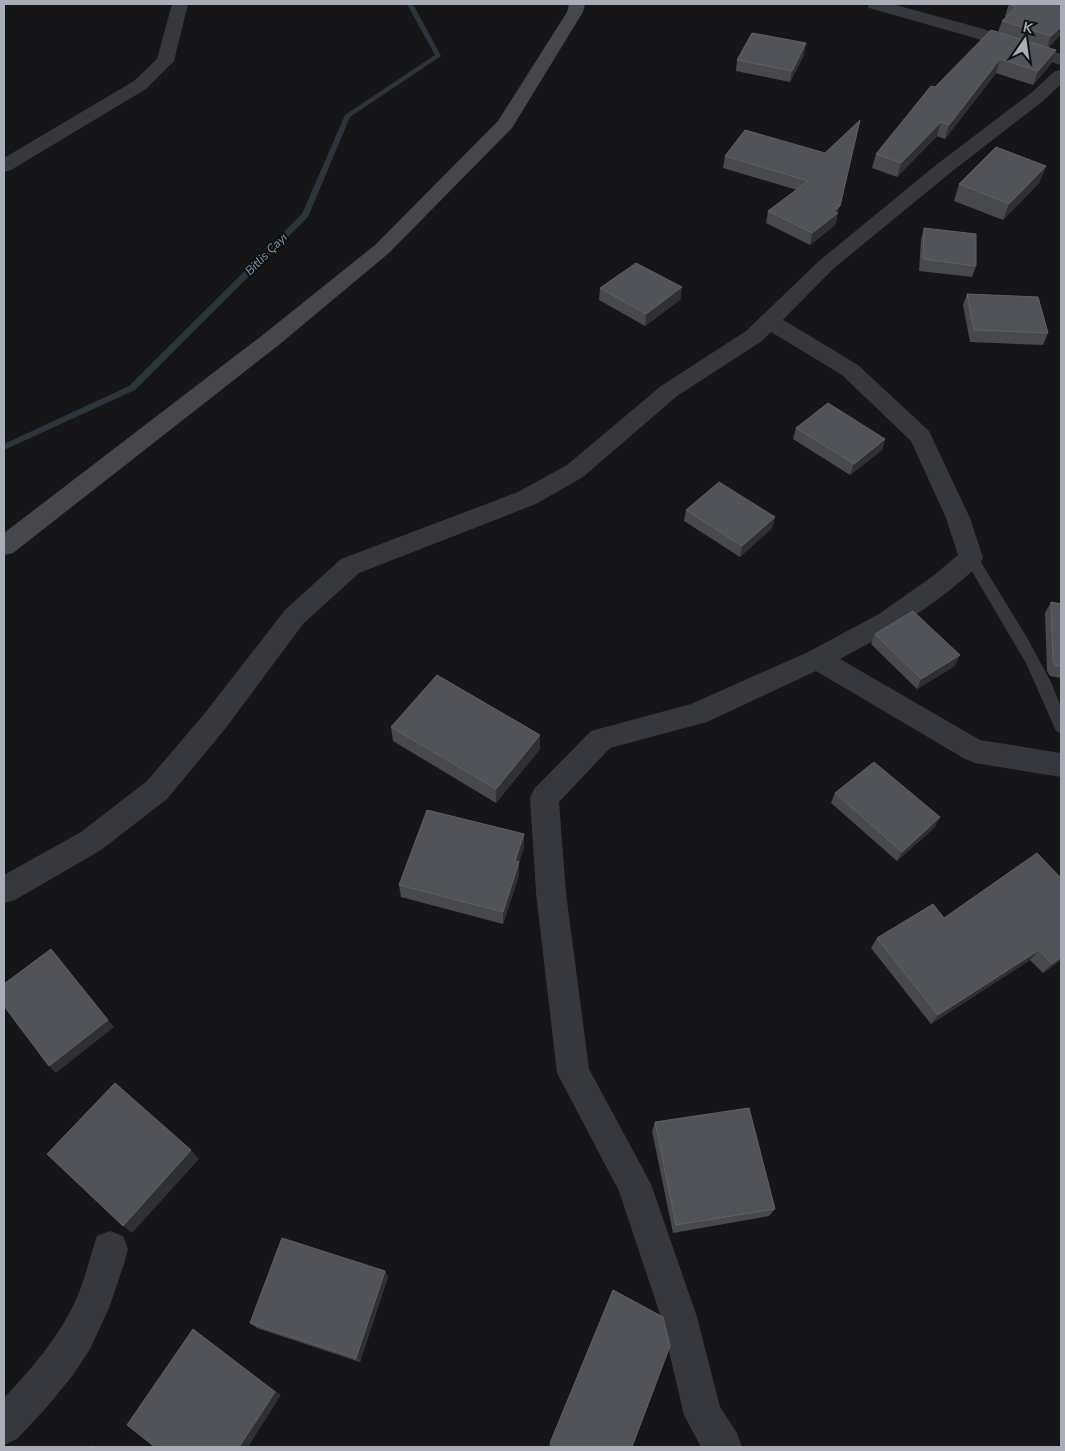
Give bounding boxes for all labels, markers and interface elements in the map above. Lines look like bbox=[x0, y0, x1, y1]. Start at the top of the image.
north arrow bbox=[1000, 15, 1050, 65]
text: K bbox=[1021, 18, 1035, 38]
water label: Bitlis Çayı bbox=[241, 229, 291, 279]

